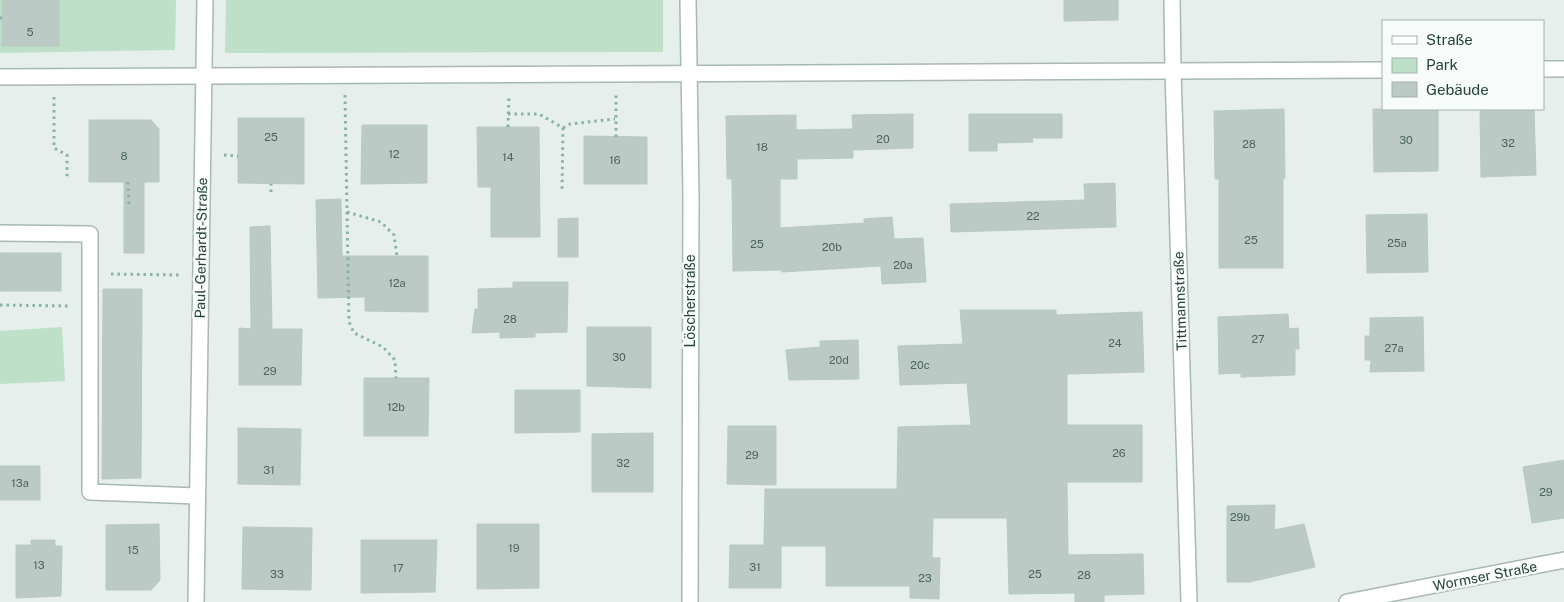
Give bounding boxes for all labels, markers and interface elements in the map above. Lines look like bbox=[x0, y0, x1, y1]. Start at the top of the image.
legend bbox=[1382, 20, 1544, 110]
house number: 5 bbox=[26, 26, 34, 38]
text: Straße bbox=[1426, 31, 1473, 48]
text: Park bbox=[1426, 56, 1458, 73]
text: Gebäude bbox=[1426, 81, 1489, 98]
house number: 25 bbox=[264, 131, 278, 143]
house number: 20 bbox=[876, 133, 890, 145]
house number: 30 bbox=[1399, 134, 1413, 146]
house number: 32 bbox=[1501, 137, 1515, 149]
house number: 28 bbox=[1242, 138, 1256, 150]
house number: 18 bbox=[756, 141, 768, 153]
house number: 12 bbox=[388, 148, 400, 160]
house number: 8 bbox=[120, 150, 128, 162]
house number: 14 bbox=[502, 151, 514, 163]
house number: 16 bbox=[609, 154, 621, 166]
street label: Paul-Gerhardt-Straße bbox=[192, 177, 210, 319]
house number: 22 bbox=[1026, 210, 1040, 222]
house number: 25 bbox=[1244, 234, 1258, 246]
house number: 25a bbox=[1387, 237, 1407, 249]
house number: 25 bbox=[750, 238, 764, 250]
house number: 20b bbox=[822, 241, 842, 253]
street label: Tittmannstraße bbox=[1170, 251, 1190, 351]
street label: Löscherstraße bbox=[682, 254, 698, 348]
house number: 20a bbox=[893, 259, 913, 271]
house number: 12a bbox=[388, 277, 406, 289]
house number: 28 bbox=[503, 313, 517, 325]
house number: 27 bbox=[1251, 333, 1265, 345]
house number: 24 bbox=[1108, 337, 1122, 349]
house number: 27a bbox=[1384, 342, 1404, 354]
house number: 30 bbox=[612, 351, 626, 363]
house number: 20d bbox=[829, 354, 849, 366]
house number: 20c bbox=[910, 359, 930, 371]
house number: 29 bbox=[263, 365, 277, 377]
house number: 12b bbox=[387, 401, 405, 413]
house number: 26 bbox=[1112, 447, 1126, 459]
house number: 29 bbox=[745, 449, 759, 461]
house number: 32 bbox=[616, 457, 630, 469]
house number: 31 bbox=[263, 464, 275, 476]
house number: 13a bbox=[11, 477, 29, 489]
house number: 29 bbox=[1539, 486, 1553, 498]
house number: 29b bbox=[1230, 511, 1250, 523]
house number: 19 bbox=[508, 542, 520, 554]
house number: 15 bbox=[127, 544, 139, 556]
street label: Wormser Straße bbox=[1432, 558, 1538, 594]
house number: 13 bbox=[33, 559, 45, 571]
house number: 31 bbox=[749, 561, 761, 573]
house number: 17 bbox=[392, 562, 404, 574]
house number: 33 bbox=[270, 568, 284, 580]
house number: 25 bbox=[1028, 568, 1042, 580]
house number: 28 bbox=[1077, 569, 1091, 581]
house number: 23 bbox=[918, 572, 932, 584]

